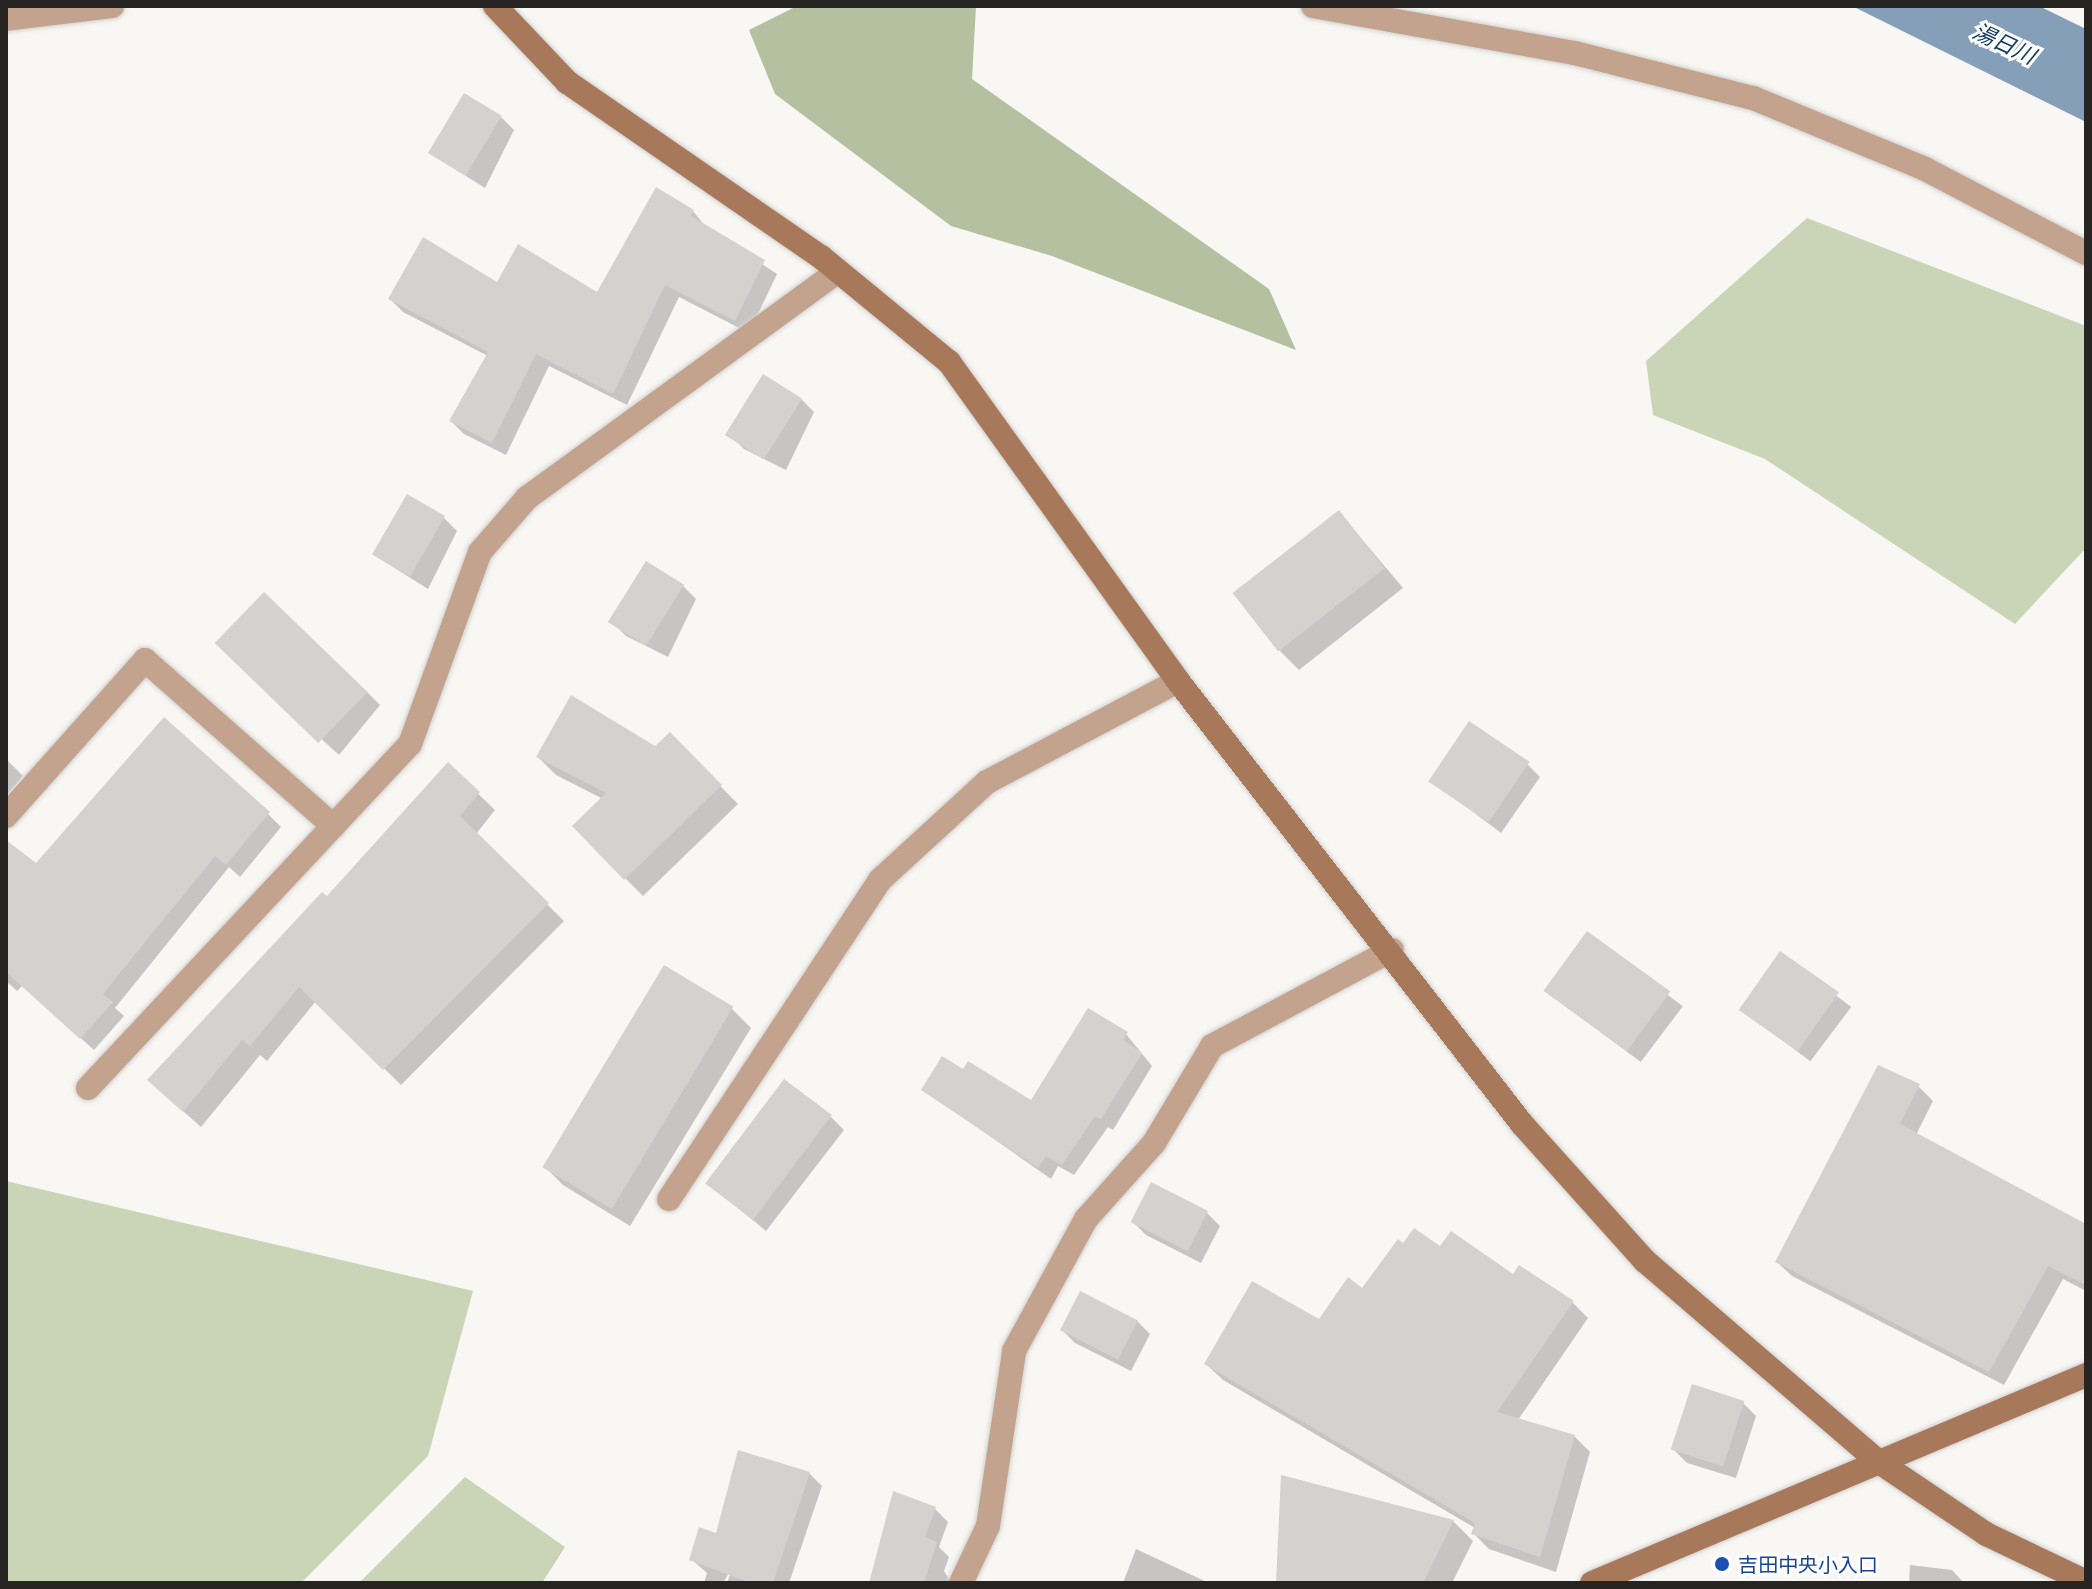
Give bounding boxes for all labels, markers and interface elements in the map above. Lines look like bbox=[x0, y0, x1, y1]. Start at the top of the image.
water label: 湯日川 bbox=[1969, 18, 2039, 70]
place label: 吉田中央小入口 bbox=[1738, 1552, 1878, 1576]
marker: 吉田中央小入口 bbox=[1713, 1555, 1731, 1573]

